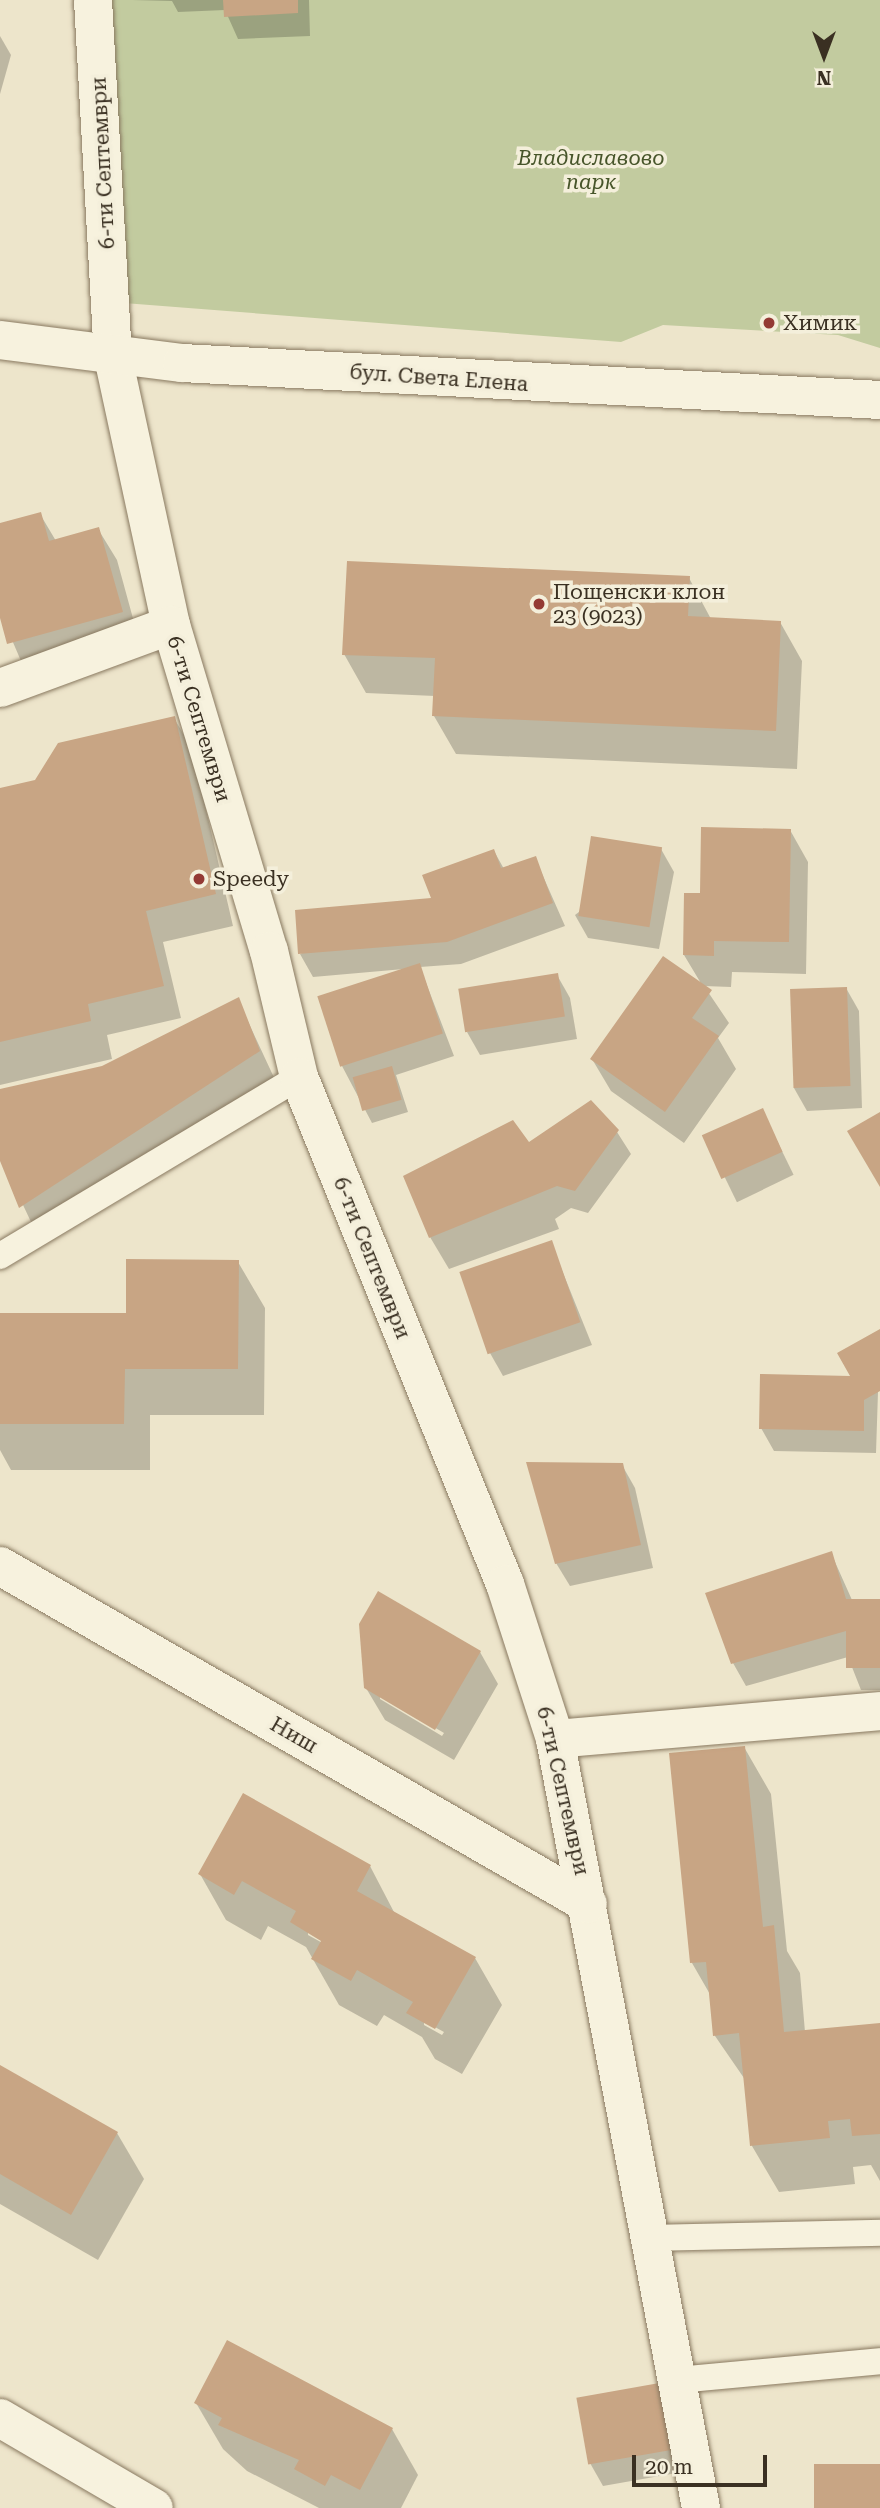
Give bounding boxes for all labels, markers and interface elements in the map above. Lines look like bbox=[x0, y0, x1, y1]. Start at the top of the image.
north arrow bbox=[789, 21, 859, 91]
text: N bbox=[817, 66, 831, 89]
street label: 6-ти Септември bbox=[86, 76, 120, 250]
park label: Владиславово парк bbox=[517, 145, 665, 195]
place label: Химик bbox=[783, 310, 857, 336]
marker: Химик bbox=[761, 315, 777, 331]
street label: бул. Света Елена bbox=[349, 359, 529, 397]
place label: Пощенски клон 23 (9023) bbox=[553, 579, 725, 629]
marker: Пощенски клон 23 (9023) bbox=[531, 596, 547, 612]
street label: 6-ти Септември bbox=[162, 633, 236, 805]
place label: Speedy bbox=[213, 866, 289, 892]
marker: Speedy bbox=[191, 871, 207, 887]
street label: 6-ти Септември bbox=[328, 1173, 416, 1343]
street label: 6-ти Септември bbox=[531, 1704, 595, 1878]
street label: Ниш bbox=[266, 1711, 322, 1759]
scale bar bbox=[635, 2442, 770, 2486]
text: 20 m bbox=[645, 2455, 693, 2479]

